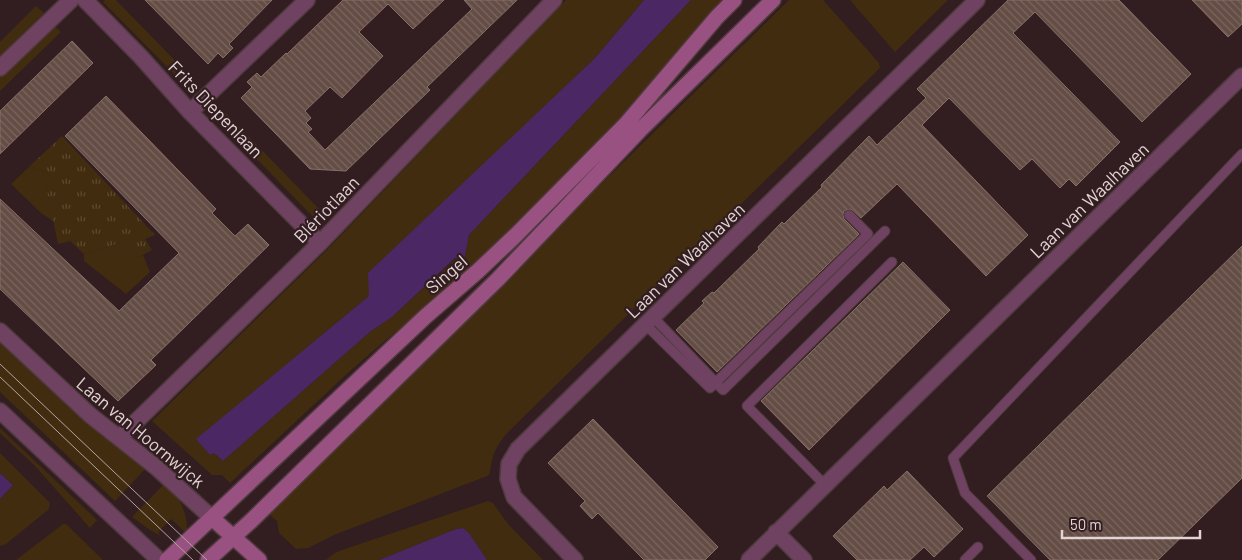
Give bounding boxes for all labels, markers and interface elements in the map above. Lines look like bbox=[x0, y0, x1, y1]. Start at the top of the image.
street label: Frits Diepenlaan bbox=[164, 56, 268, 162]
street label: Laan van Waalhaven bbox=[1025, 138, 1153, 262]
street label: Blériotlaan bbox=[289, 171, 363, 247]
street label: Laan van Waalhaven bbox=[621, 198, 749, 322]
street label: Singel bbox=[421, 250, 471, 298]
street label: Laan van Hoornwijck bbox=[72, 372, 210, 492]
scale bar bbox=[1062, 508, 1200, 540]
text: 50 m bbox=[1070, 515, 1102, 533]

